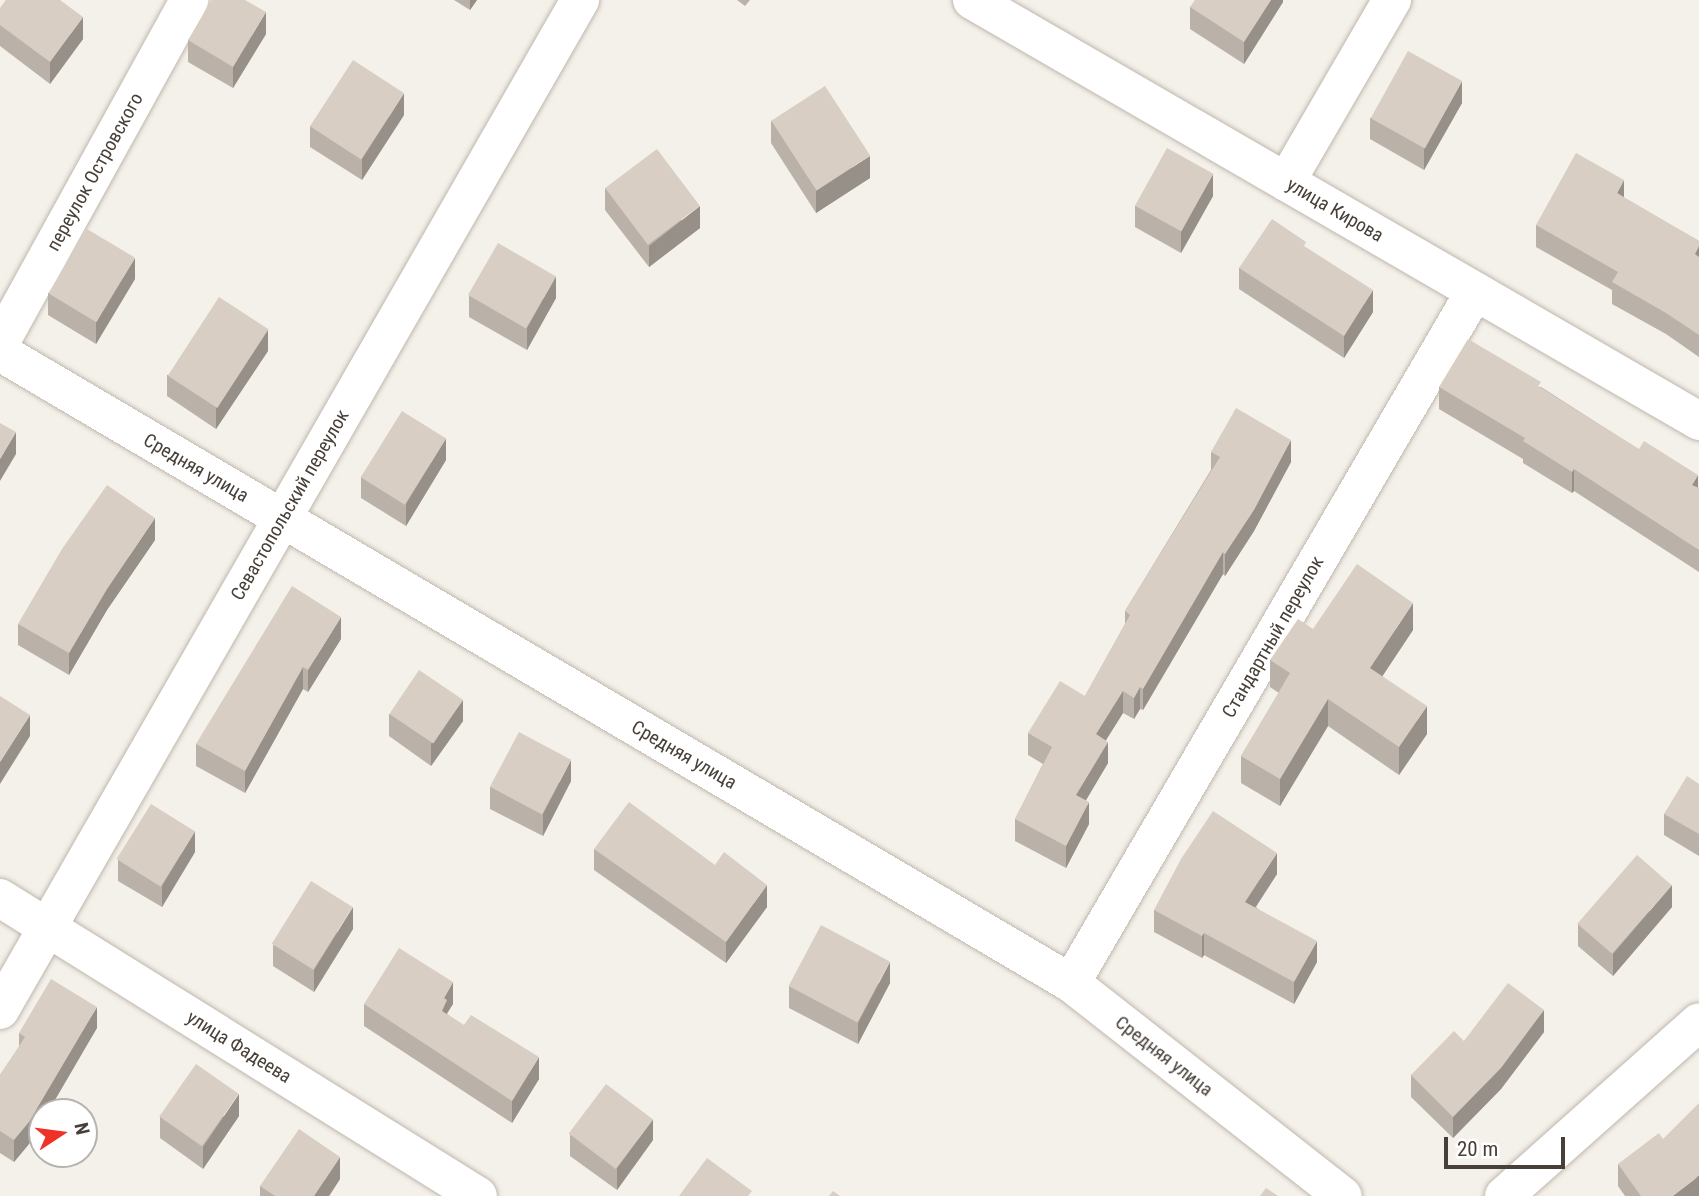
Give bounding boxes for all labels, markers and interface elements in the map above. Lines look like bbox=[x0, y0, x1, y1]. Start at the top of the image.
street label: переулок Островского bbox=[42, 89, 148, 255]
street label: улица Кирова bbox=[1283, 173, 1387, 247]
street label: Севастопольский переулок bbox=[226, 406, 354, 604]
street label: Средняя улица bbox=[139, 429, 253, 507]
street label: Стандартный переулок bbox=[1217, 552, 1329, 722]
street label: Средняя улица bbox=[627, 716, 741, 794]
street label: улица Фадеева bbox=[183, 1006, 295, 1088]
street label: Средняя улица bbox=[1111, 1011, 1217, 1101]
north arrow bbox=[28, 1098, 98, 1168]
text: N bbox=[69, 1120, 95, 1137]
scale bar bbox=[1447, 1122, 1568, 1166]
text: 20 m bbox=[1457, 1137, 1498, 1161]

